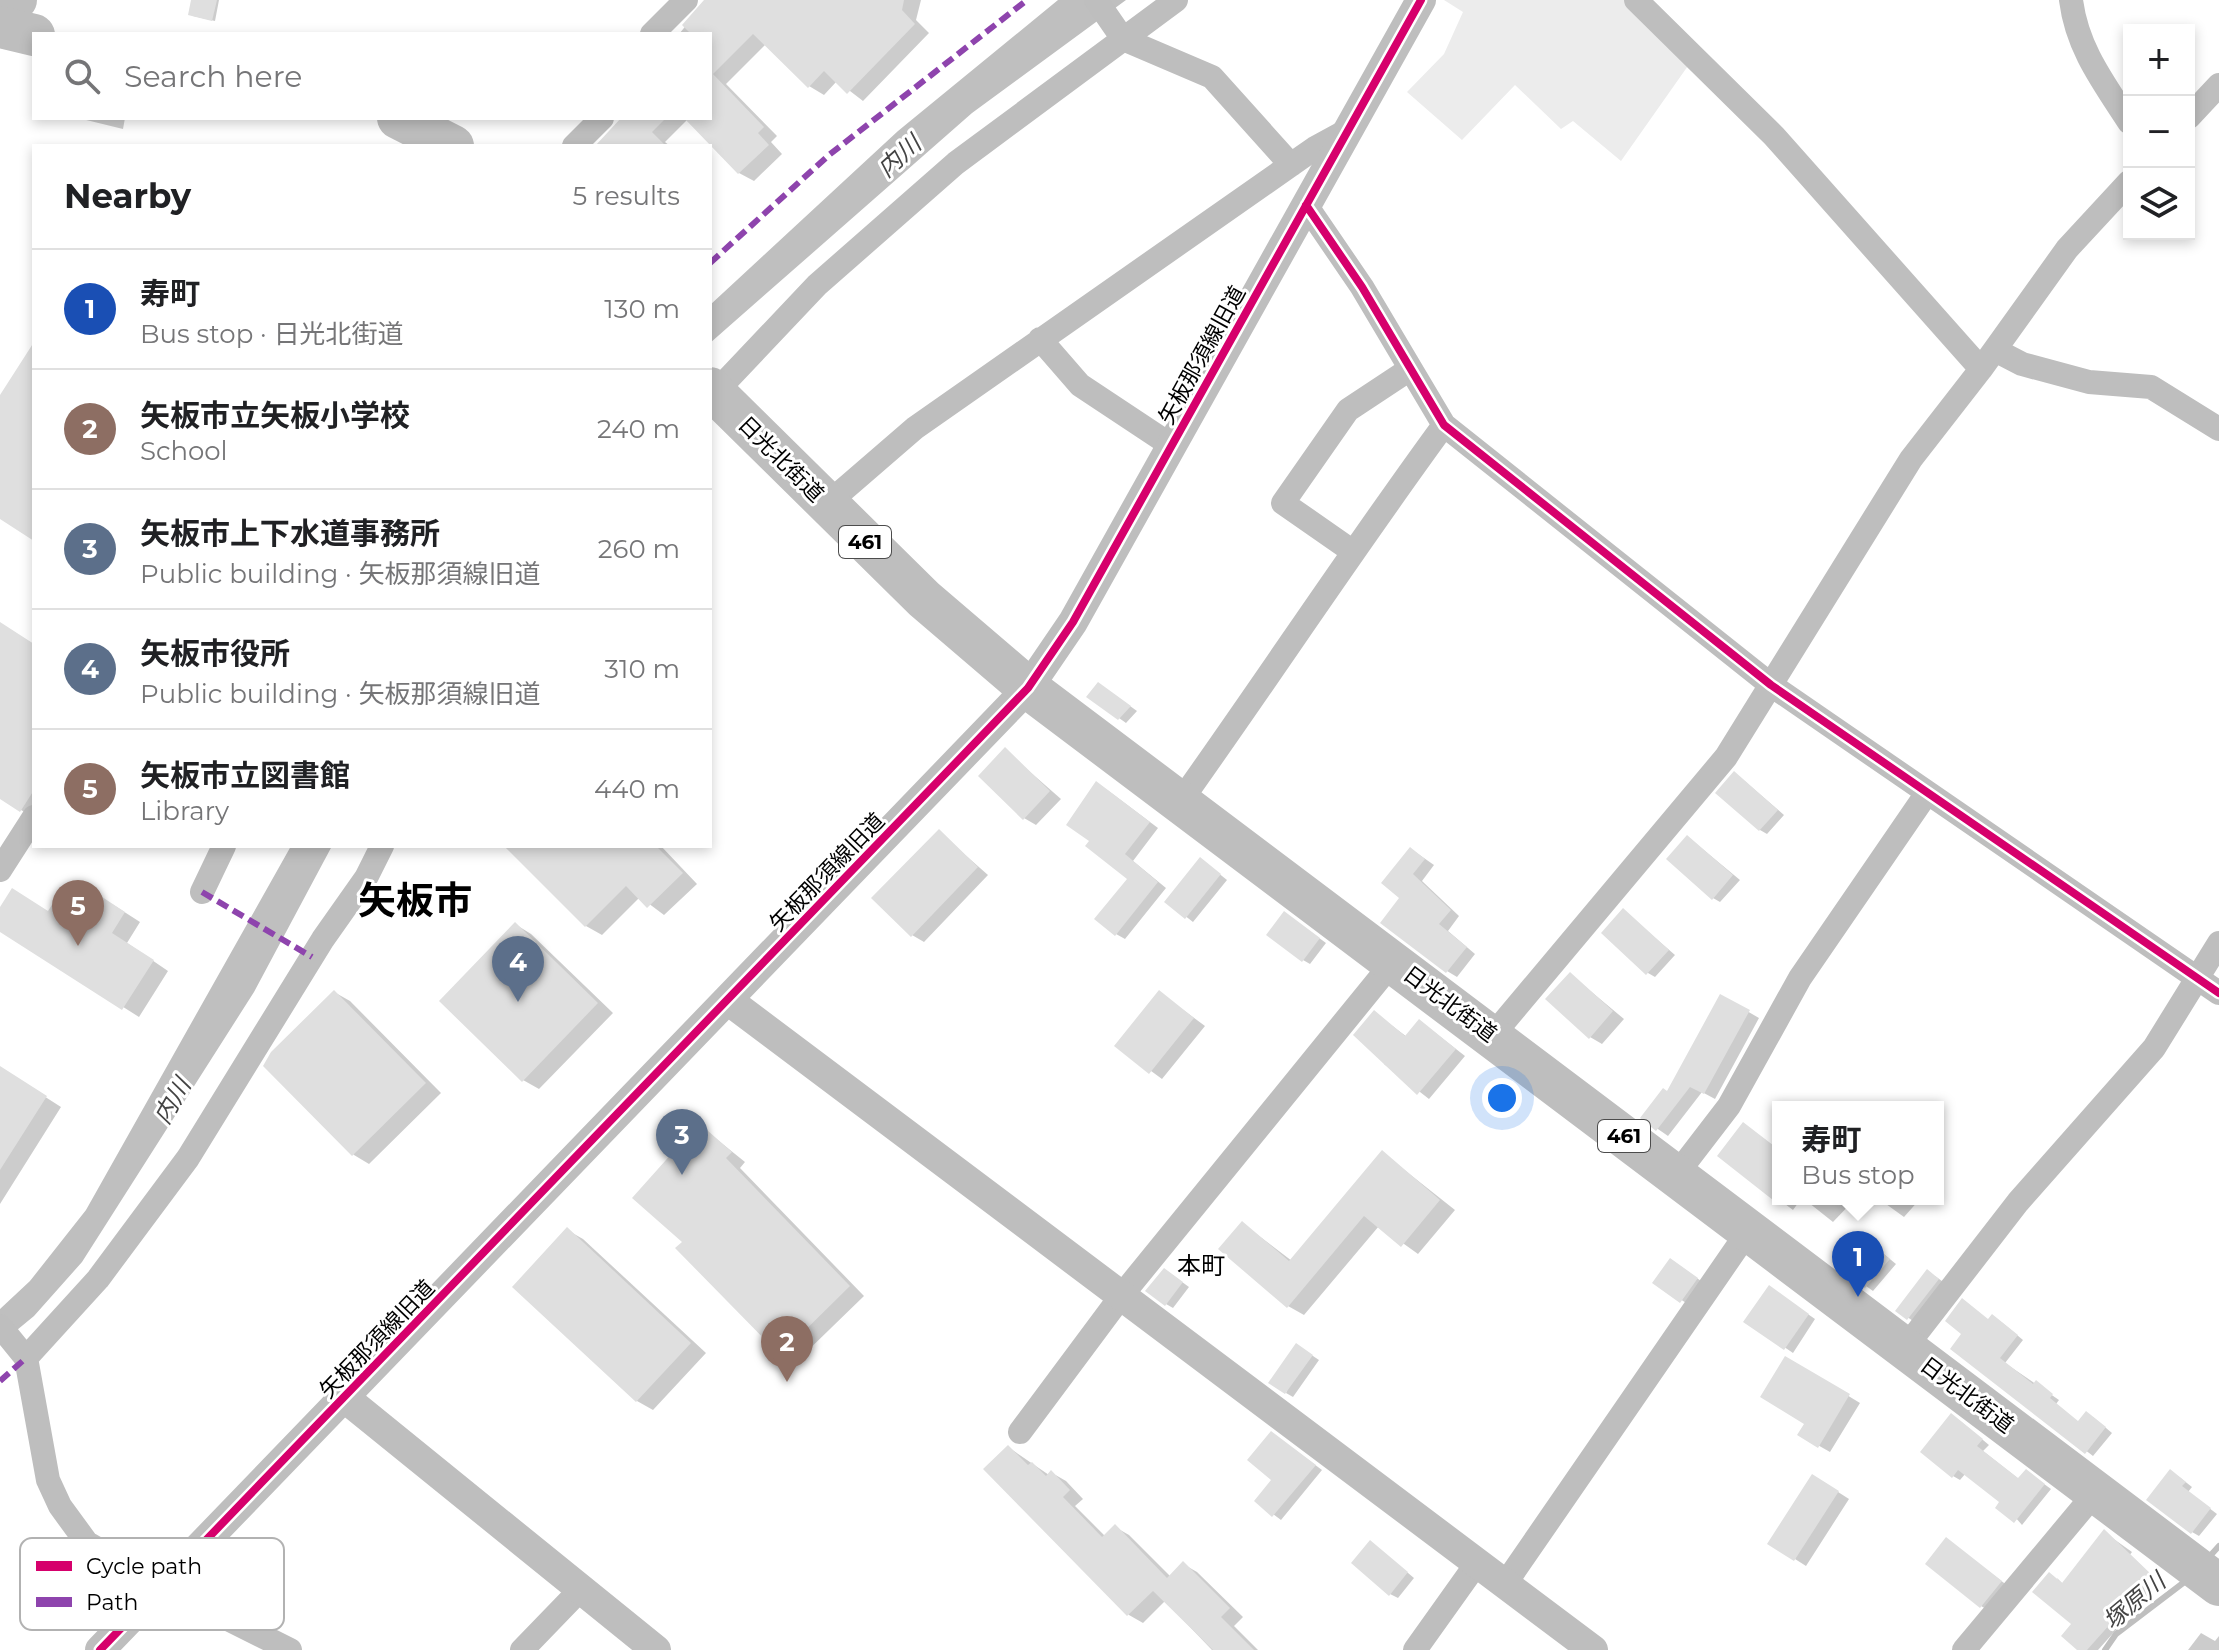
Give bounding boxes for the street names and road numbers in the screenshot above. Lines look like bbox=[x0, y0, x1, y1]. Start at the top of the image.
street label: 矢板那須線旧道 bbox=[1153, 281, 1251, 429]
street label: 日光北街道 bbox=[733, 411, 829, 507]
road number: 461 bbox=[839, 526, 891, 558]
street label: 矢板那須線旧道 bbox=[764, 807, 890, 937]
street label: 日光北街道 bbox=[1398, 960, 1502, 1048]
road number: 461 bbox=[1598, 1120, 1650, 1152]
street label: 矢板那須線旧道 bbox=[314, 1274, 440, 1404]
street label: 日光北街道 bbox=[1915, 1351, 2019, 1439]

